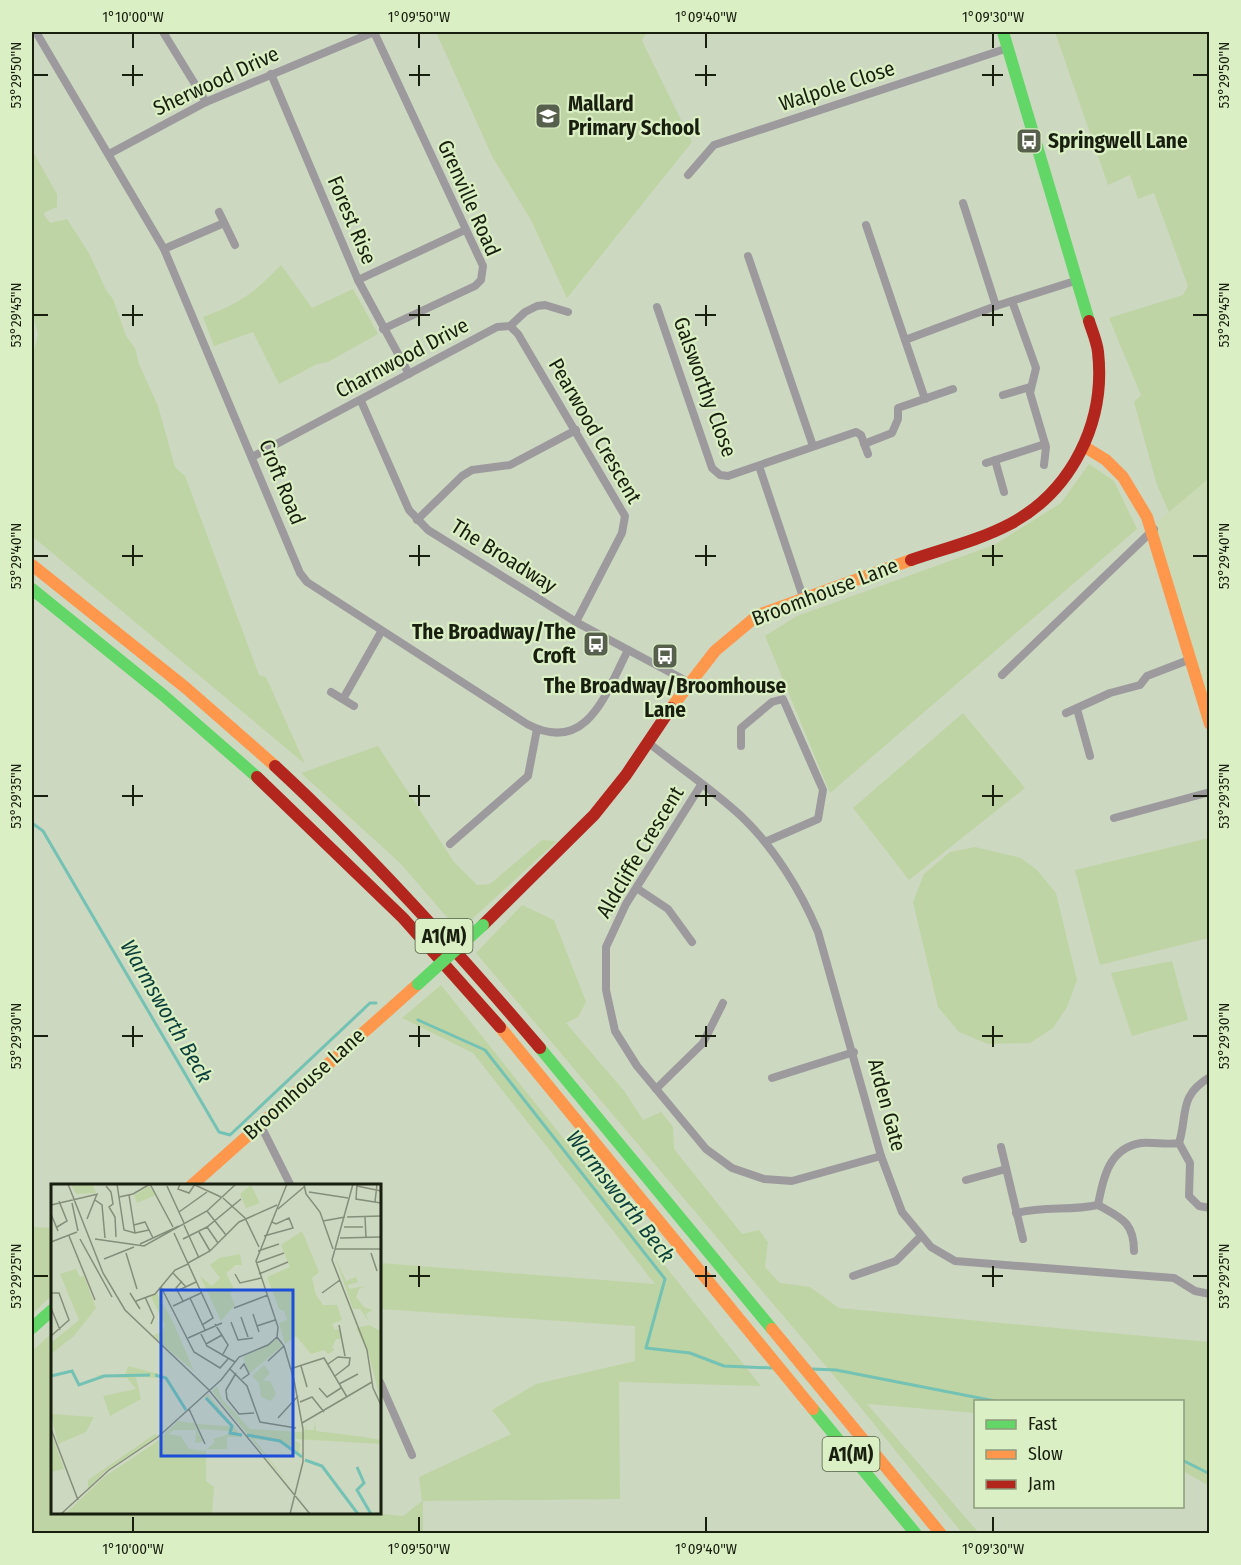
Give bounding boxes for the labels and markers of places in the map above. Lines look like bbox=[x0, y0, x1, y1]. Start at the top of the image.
place label: Mallard Primary School bbox=[568, 91, 700, 141]
school or university icon: Mallard Primary School bbox=[533, 101, 563, 131]
bus stop icon: Springwell Lane bbox=[1014, 126, 1044, 156]
place label: Springwell Lane bbox=[1048, 128, 1188, 154]
place label: The Broadway/The Croft bbox=[412, 619, 577, 669]
bus stop icon: The Broadway/The Croft bbox=[581, 629, 611, 659]
bus stop icon: The Broadway/Broomhouse Lane bbox=[650, 641, 680, 671]
place label: The Broadway/Broomhouse Lane bbox=[544, 673, 787, 723]

